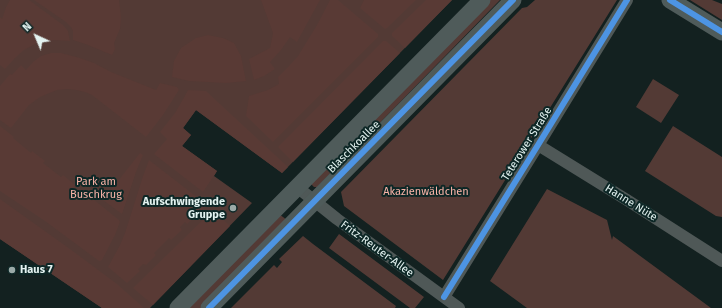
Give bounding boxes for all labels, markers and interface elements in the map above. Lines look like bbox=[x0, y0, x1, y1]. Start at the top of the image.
north arrow bbox=[16, 16, 56, 56]
text: N bbox=[20, 20, 34, 34]
street label: Teterower Straße bbox=[499, 105, 555, 183]
street label: Blaschkoallee bbox=[325, 118, 383, 176]
park label: Park am Buschkrug bbox=[70, 175, 122, 201]
street label: Hanne Nüte bbox=[602, 182, 660, 224]
park label: Akazienwäldchen bbox=[383, 185, 469, 199]
place label: Aufschwingende Gruppe bbox=[143, 195, 225, 221]
marker: Aufschwingende Gruppe bbox=[228, 203, 238, 213]
street label: Fritz-Reuter-Allee bbox=[338, 218, 416, 280]
place label: Haus 7 bbox=[20, 263, 53, 277]
marker: Haus 7 bbox=[7, 265, 17, 275]

